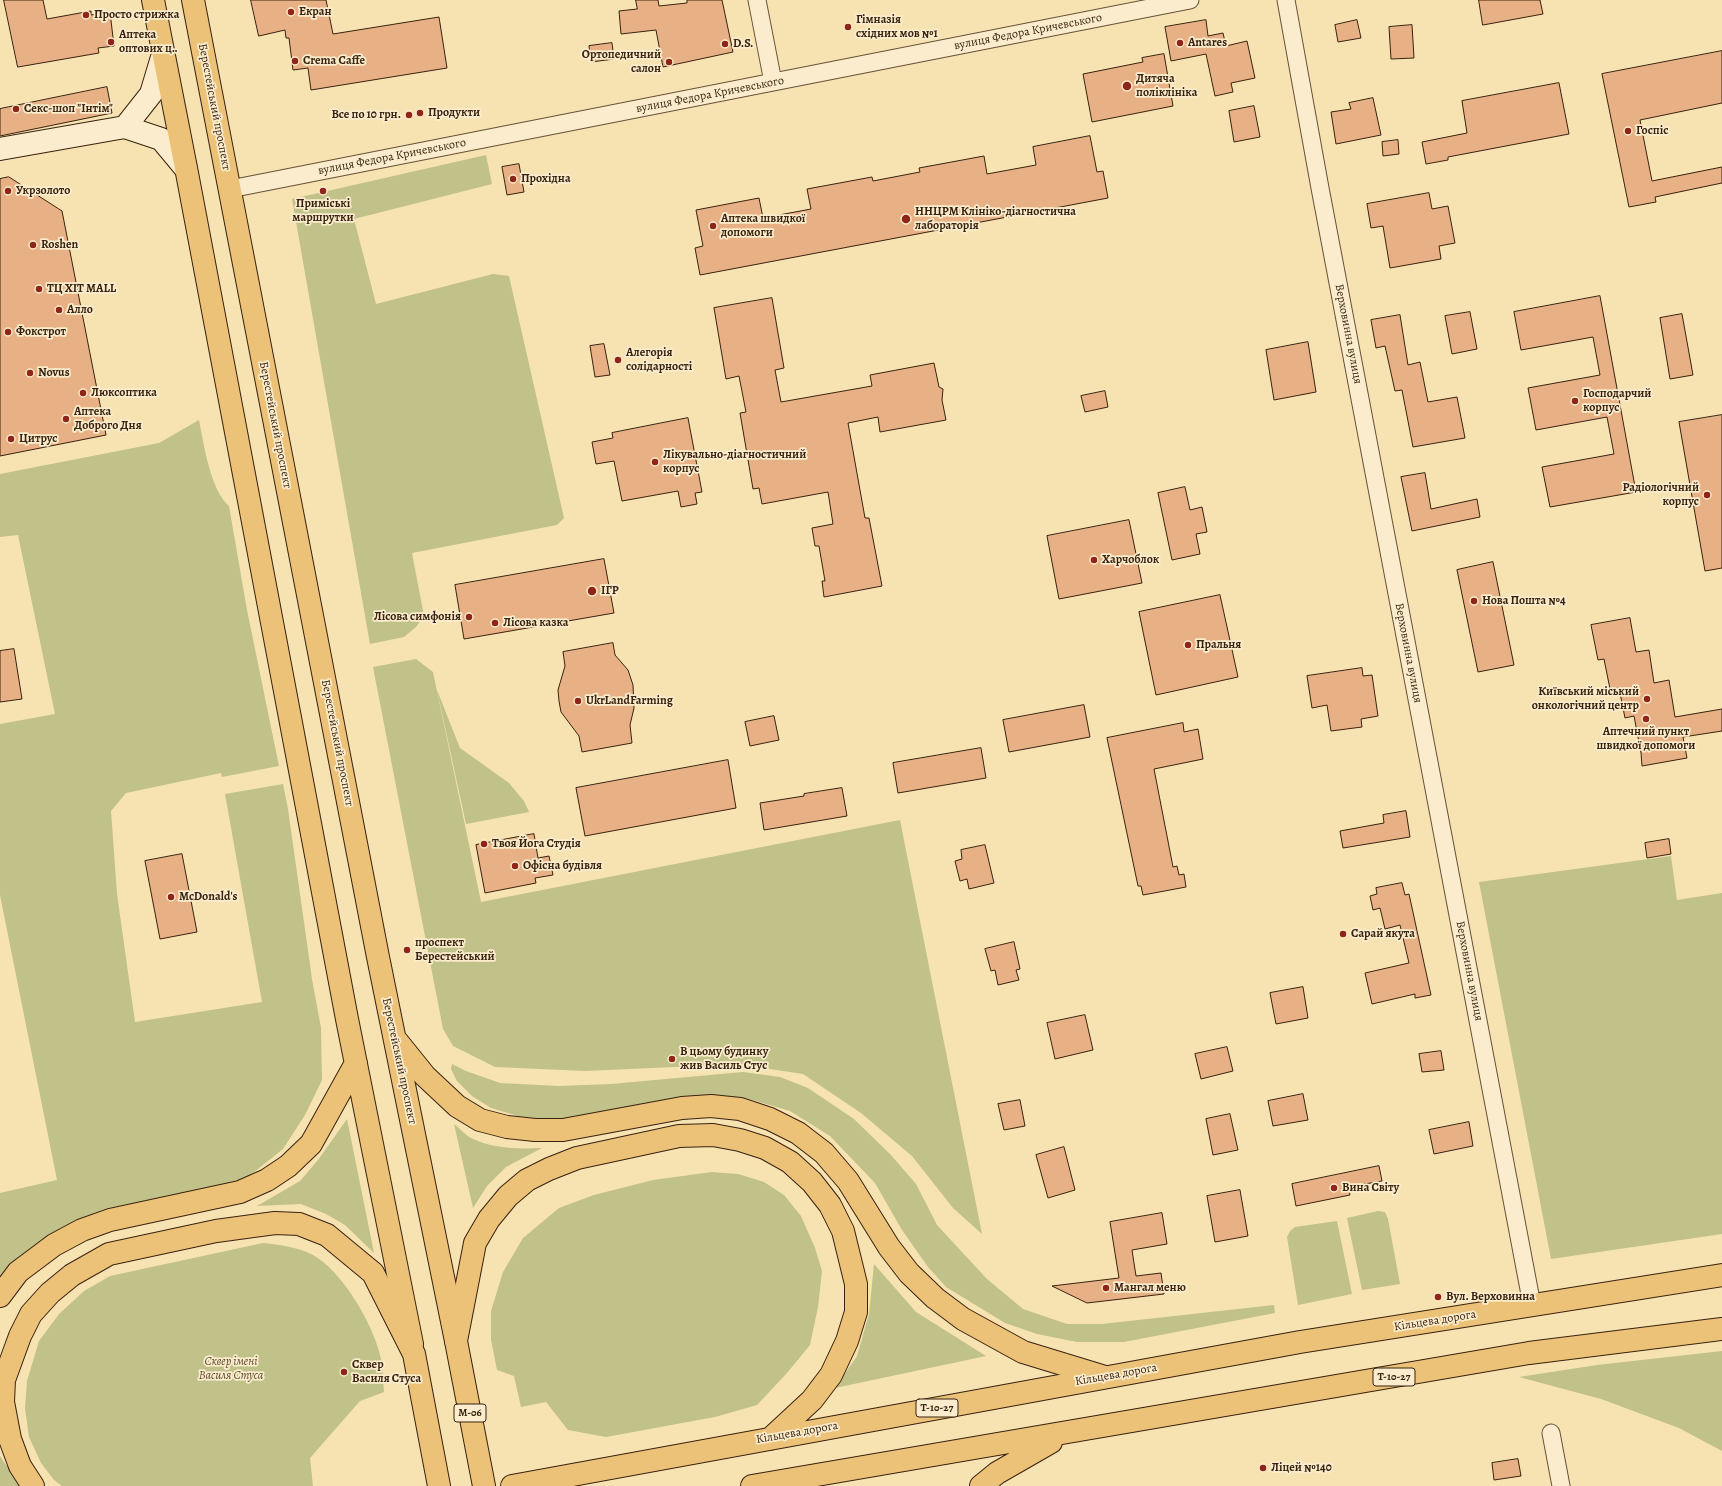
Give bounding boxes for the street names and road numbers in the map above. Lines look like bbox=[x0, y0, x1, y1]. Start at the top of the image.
street label: вулиця Федора Кричевського bbox=[953, 11, 1103, 53]
street label: Берестейський проспект bbox=[195, 42, 233, 172]
street label: вулиця Федора Кричевського bbox=[635, 74, 785, 116]
street label: вулиця Федора Кричевського bbox=[317, 136, 467, 178]
street label: Верховинна вулиця bbox=[1331, 283, 1365, 385]
street label: Берестейський проспект bbox=[256, 360, 294, 490]
street label: Верховинна вулиця bbox=[1391, 602, 1425, 704]
street label: Берестейський проспект bbox=[318, 678, 356, 808]
street label: Верховинна вулиця bbox=[1452, 920, 1486, 1022]
street label: Берестейський проспект bbox=[379, 997, 419, 1125]
street label: Кільцева дорога bbox=[1393, 1307, 1477, 1335]
street label: Кільцева дорога bbox=[1074, 1361, 1158, 1389]
road number: Т-10-27 bbox=[1373, 1368, 1415, 1386]
road number: Т-10-27 bbox=[916, 1399, 958, 1417]
road number: М-06 bbox=[454, 1404, 486, 1422]
street label: Кільцева дорога bbox=[755, 1419, 839, 1447]

